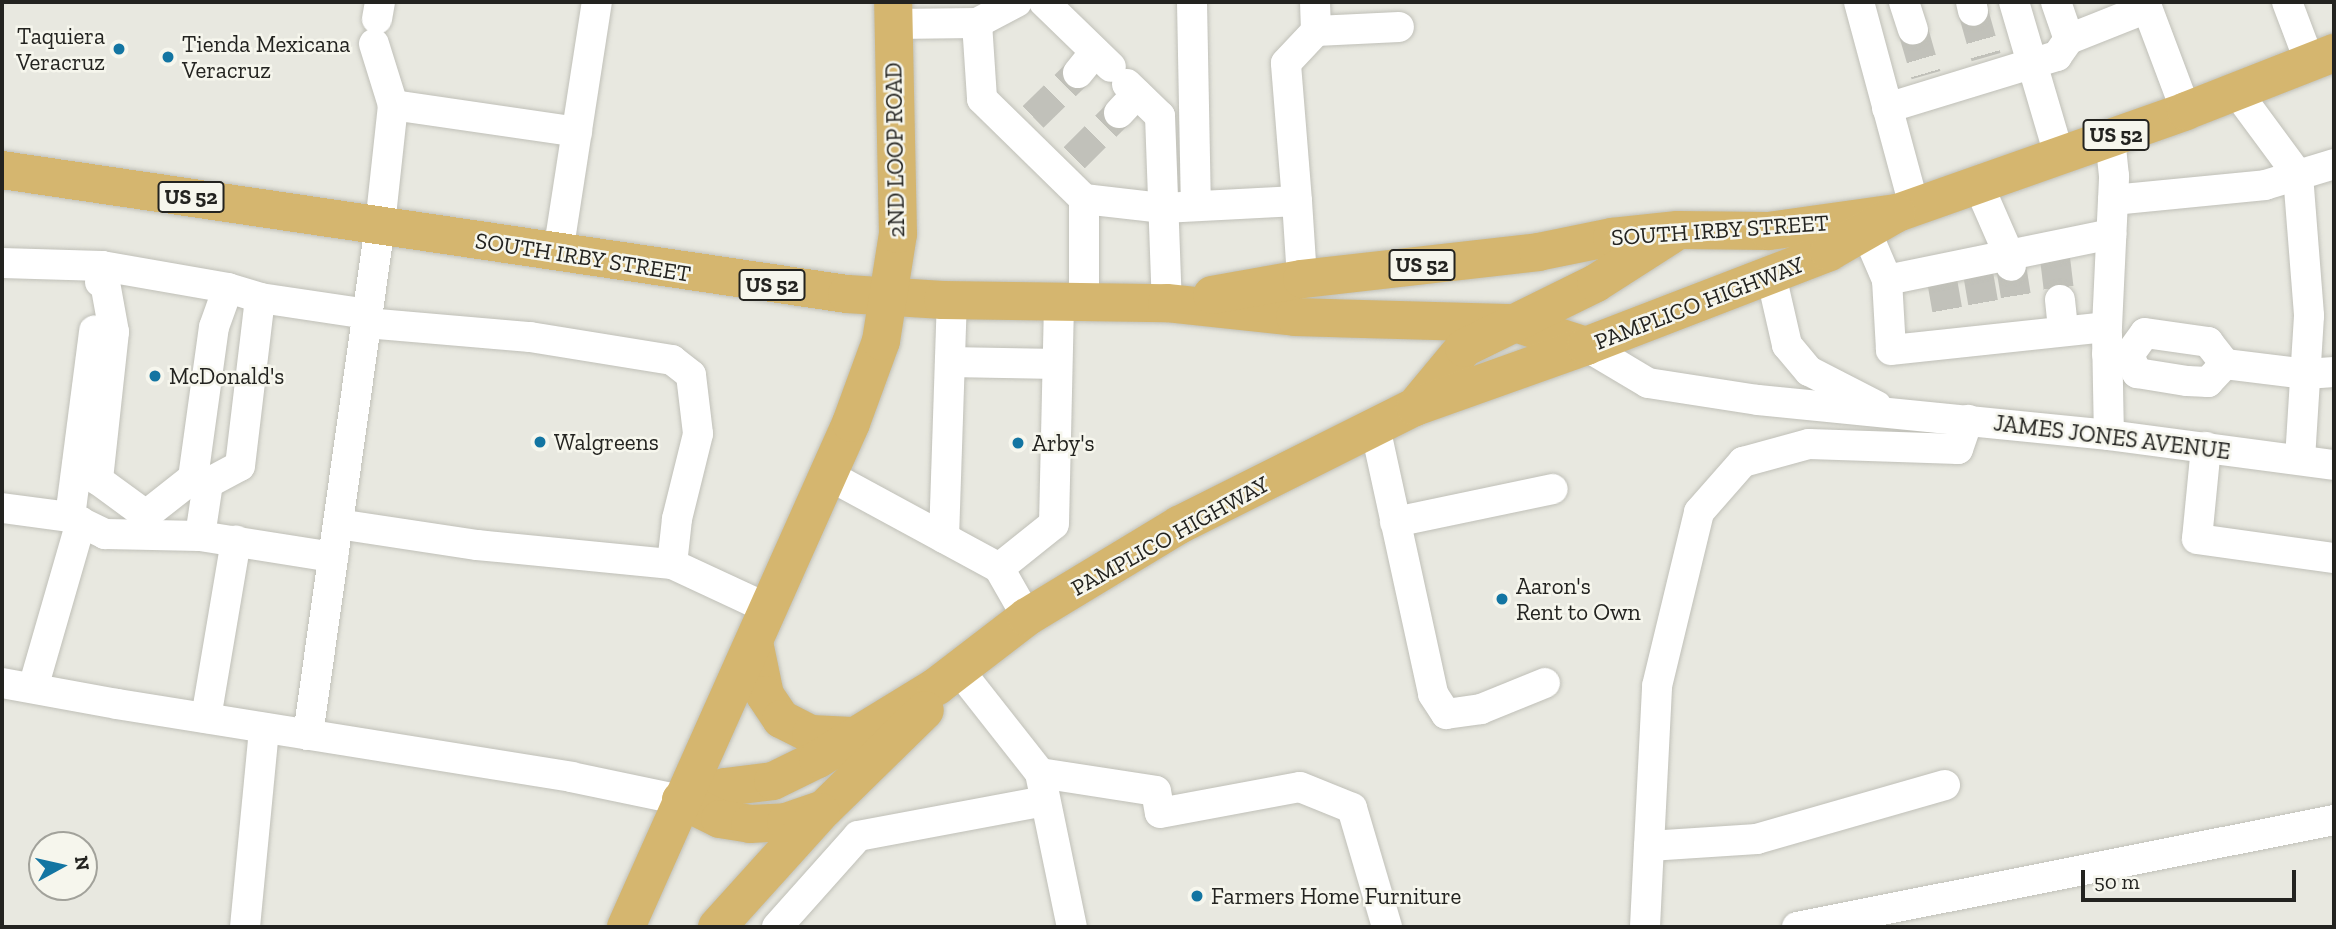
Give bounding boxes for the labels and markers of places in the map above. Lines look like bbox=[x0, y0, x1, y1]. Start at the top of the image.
place label: Taquiera Veracruz bbox=[16, 22, 105, 76]
place label: Tienda Mexicana Veracruz bbox=[182, 30, 350, 84]
marker: Taquiera Veracruz bbox=[111, 41, 127, 57]
marker: Tienda Mexicana Veracruz bbox=[160, 49, 176, 65]
place label: McDonald's bbox=[169, 362, 284, 390]
marker: McDonald's bbox=[147, 368, 163, 384]
place label: Walgreens bbox=[554, 428, 659, 456]
place label: Arby's bbox=[1032, 429, 1095, 457]
marker: Walgreens bbox=[532, 434, 548, 450]
marker: Arby's bbox=[1010, 435, 1026, 451]
place label: Aaron's Rent to Own bbox=[1516, 572, 1641, 626]
marker: Aaron's Rent to Own bbox=[1494, 591, 1510, 607]
place label: Farmers Home Furniture bbox=[1211, 882, 1461, 910]
marker: Farmers Home Furniture bbox=[1189, 888, 1205, 904]

